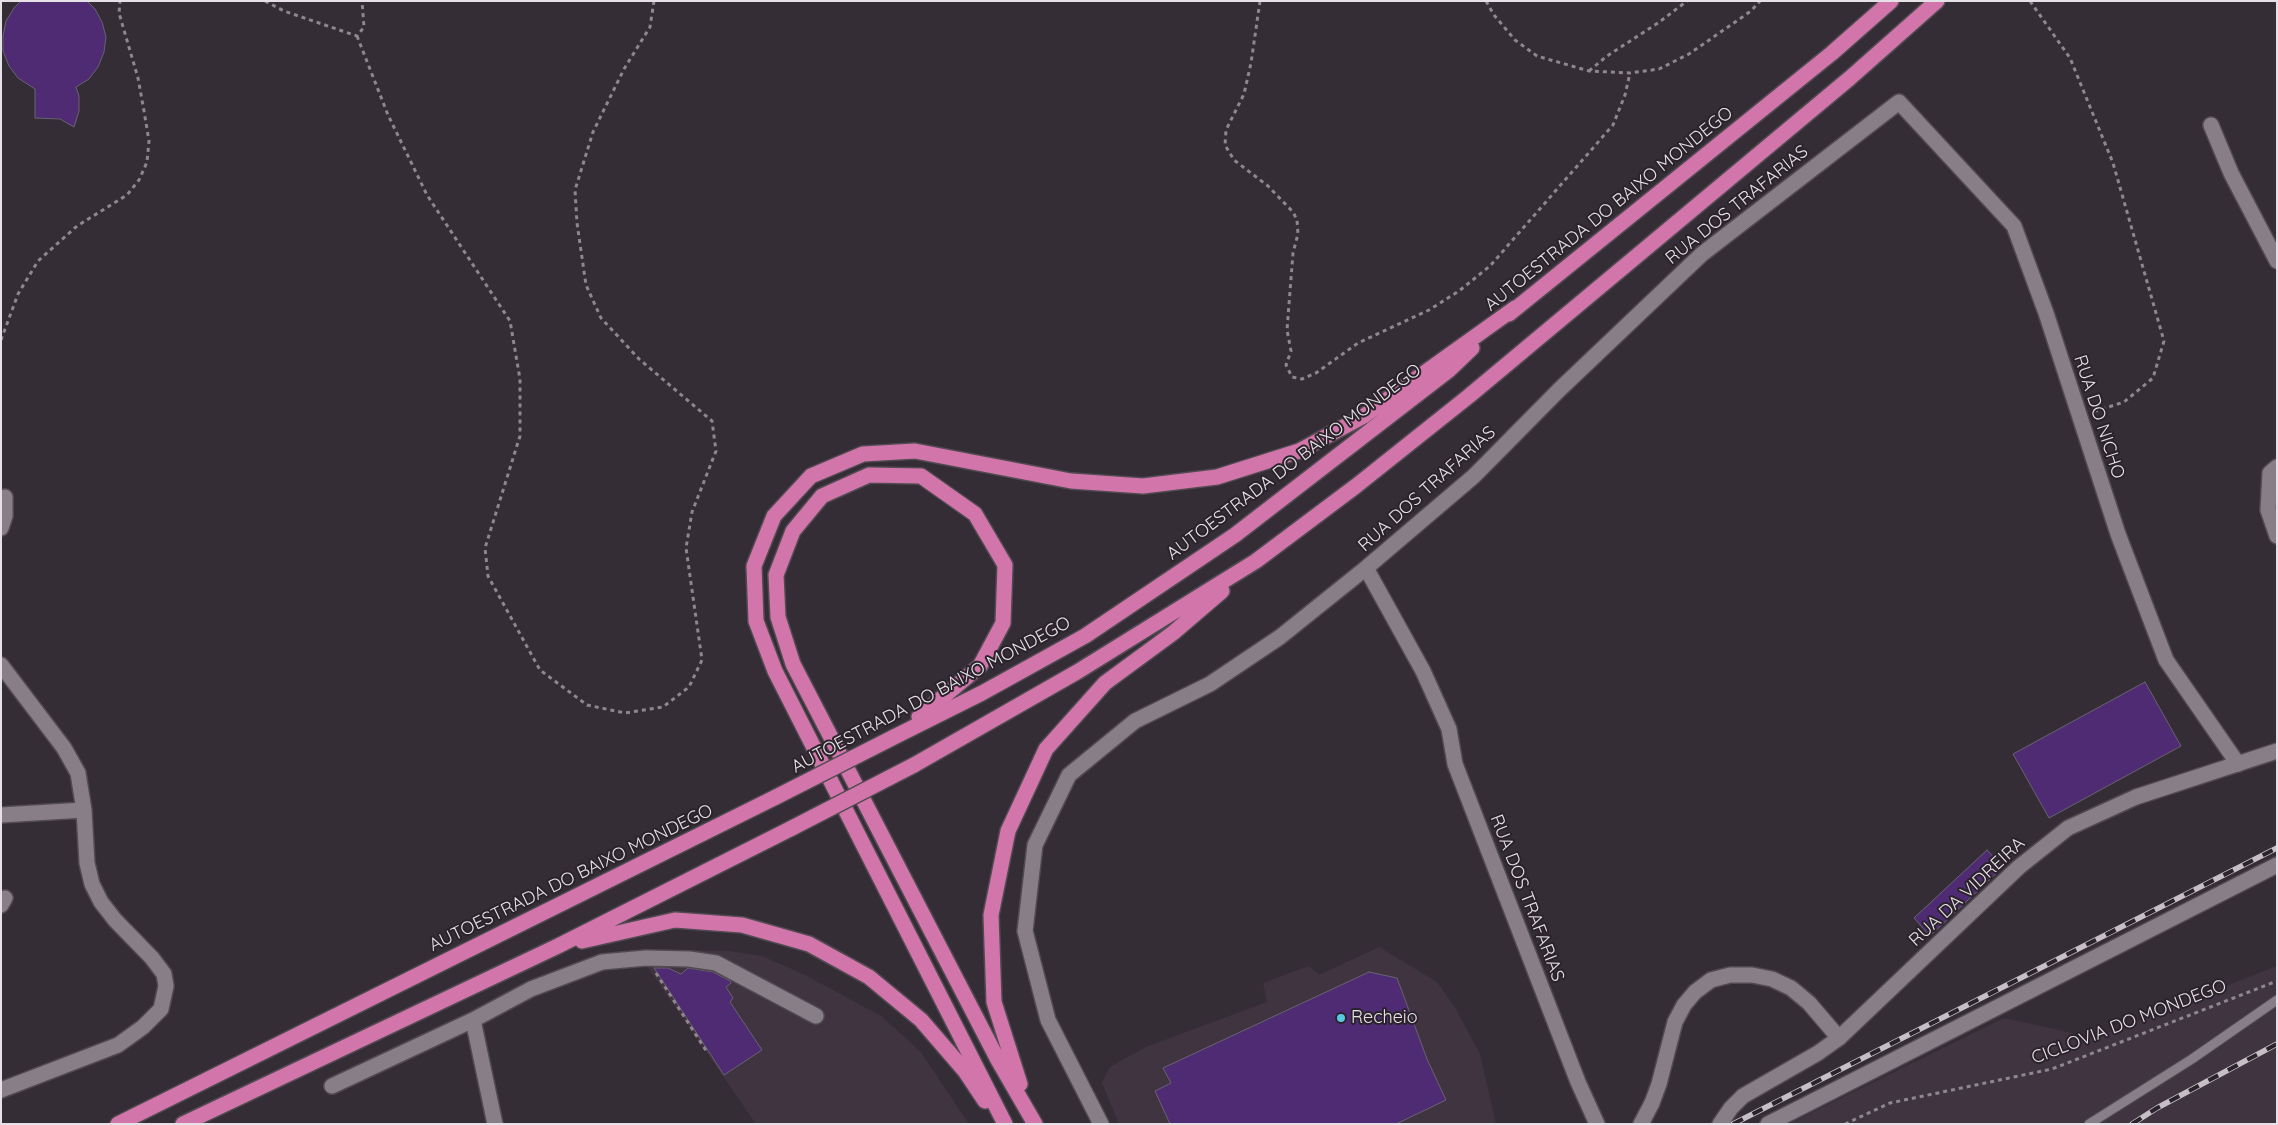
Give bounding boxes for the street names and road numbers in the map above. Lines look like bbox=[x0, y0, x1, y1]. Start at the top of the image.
street label: AUTOESTRADA DO BAIXO MONDEGO bbox=[1481, 102, 1737, 316]
street label: RUA DOS TRAFARIAS bbox=[1661, 141, 1813, 269]
street label: RUA DO NICHO bbox=[2069, 352, 2129, 482]
street label: AUTOESTRADA DO BAIXO MONDEGO bbox=[1163, 359, 1425, 565]
street label: RUA DOS TRAFARIAS bbox=[1354, 422, 1500, 556]
street label: AUTOESTRADA DO BAIXO MONDEGO bbox=[788, 612, 1074, 778]
street label: AUTOESTRADA DO BAIXO MONDEGO bbox=[426, 800, 716, 956]
street label: RUA DOS TRAFARIAS bbox=[1485, 811, 1569, 985]
street label: RUA DA VIDREIRA bbox=[1905, 833, 2029, 951]
street label: CICLOVIA DO MONDEGO bbox=[2029, 975, 2229, 1069]

